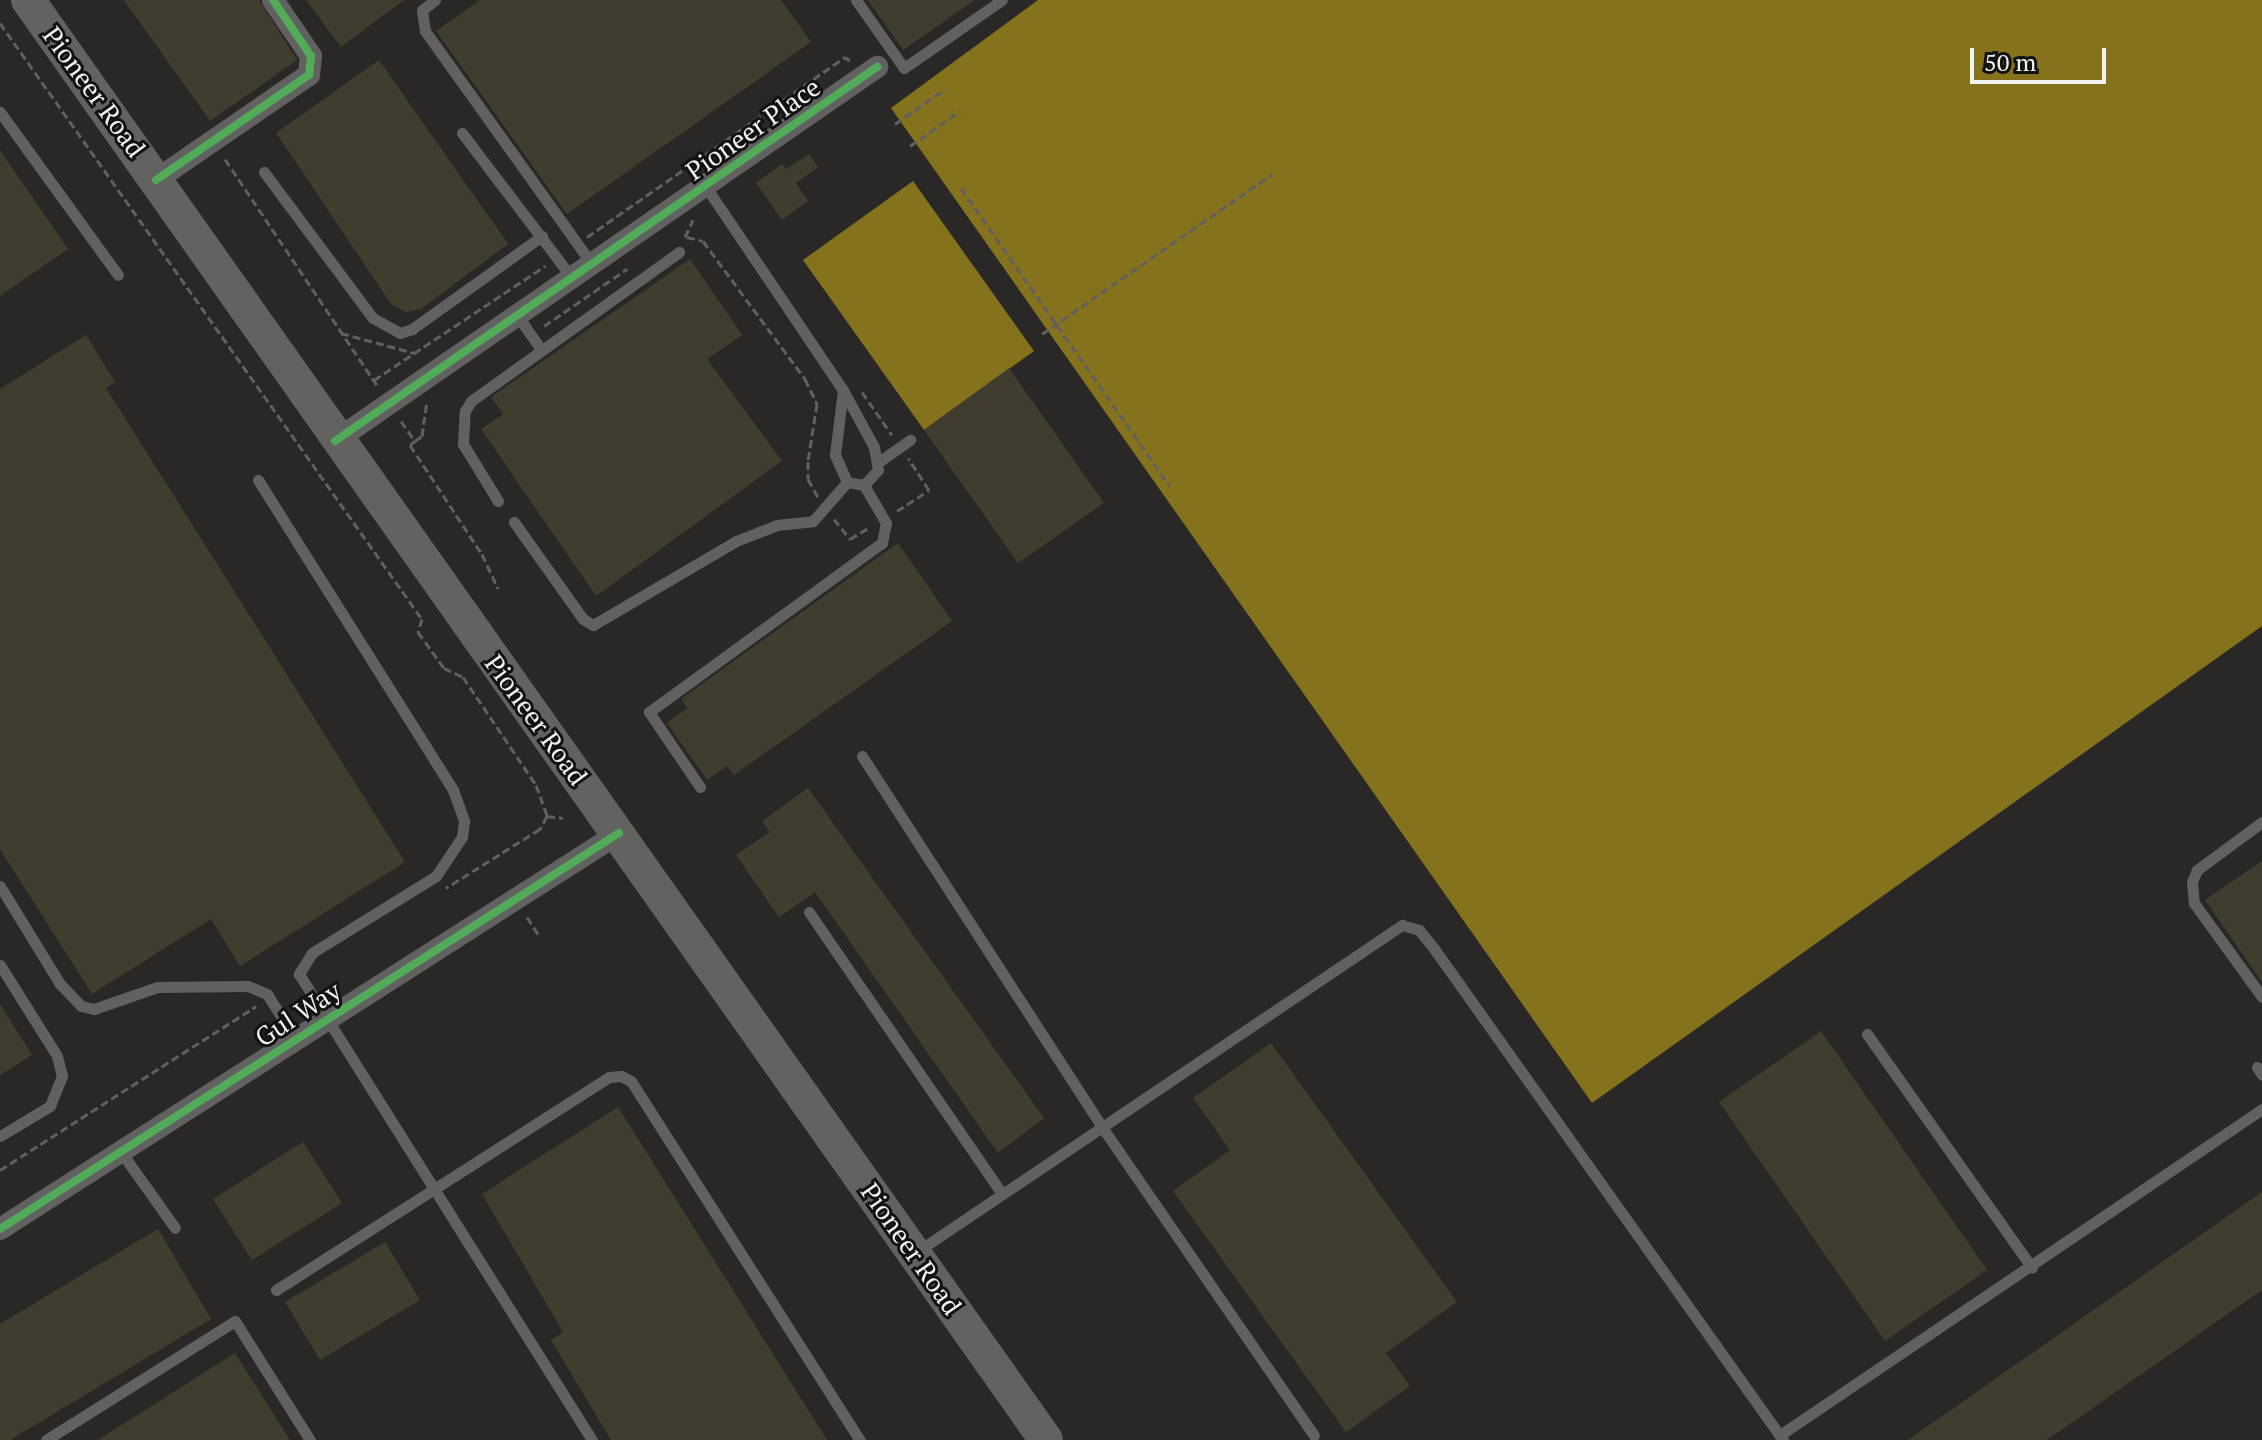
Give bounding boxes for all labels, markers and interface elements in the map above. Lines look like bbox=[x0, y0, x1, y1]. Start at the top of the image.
street label: Pioneer Road bbox=[36, 21, 152, 163]
scale bar bbox=[1974, 32, 2110, 82]
text: 50 m bbox=[1984, 46, 2036, 78]
street label: Pioneer Place bbox=[680, 71, 826, 187]
street label: Pioneer Road bbox=[478, 649, 594, 791]
street label: Gul Way bbox=[249, 975, 347, 1053]
street label: Pioneer Road bbox=[854, 1177, 968, 1321]

